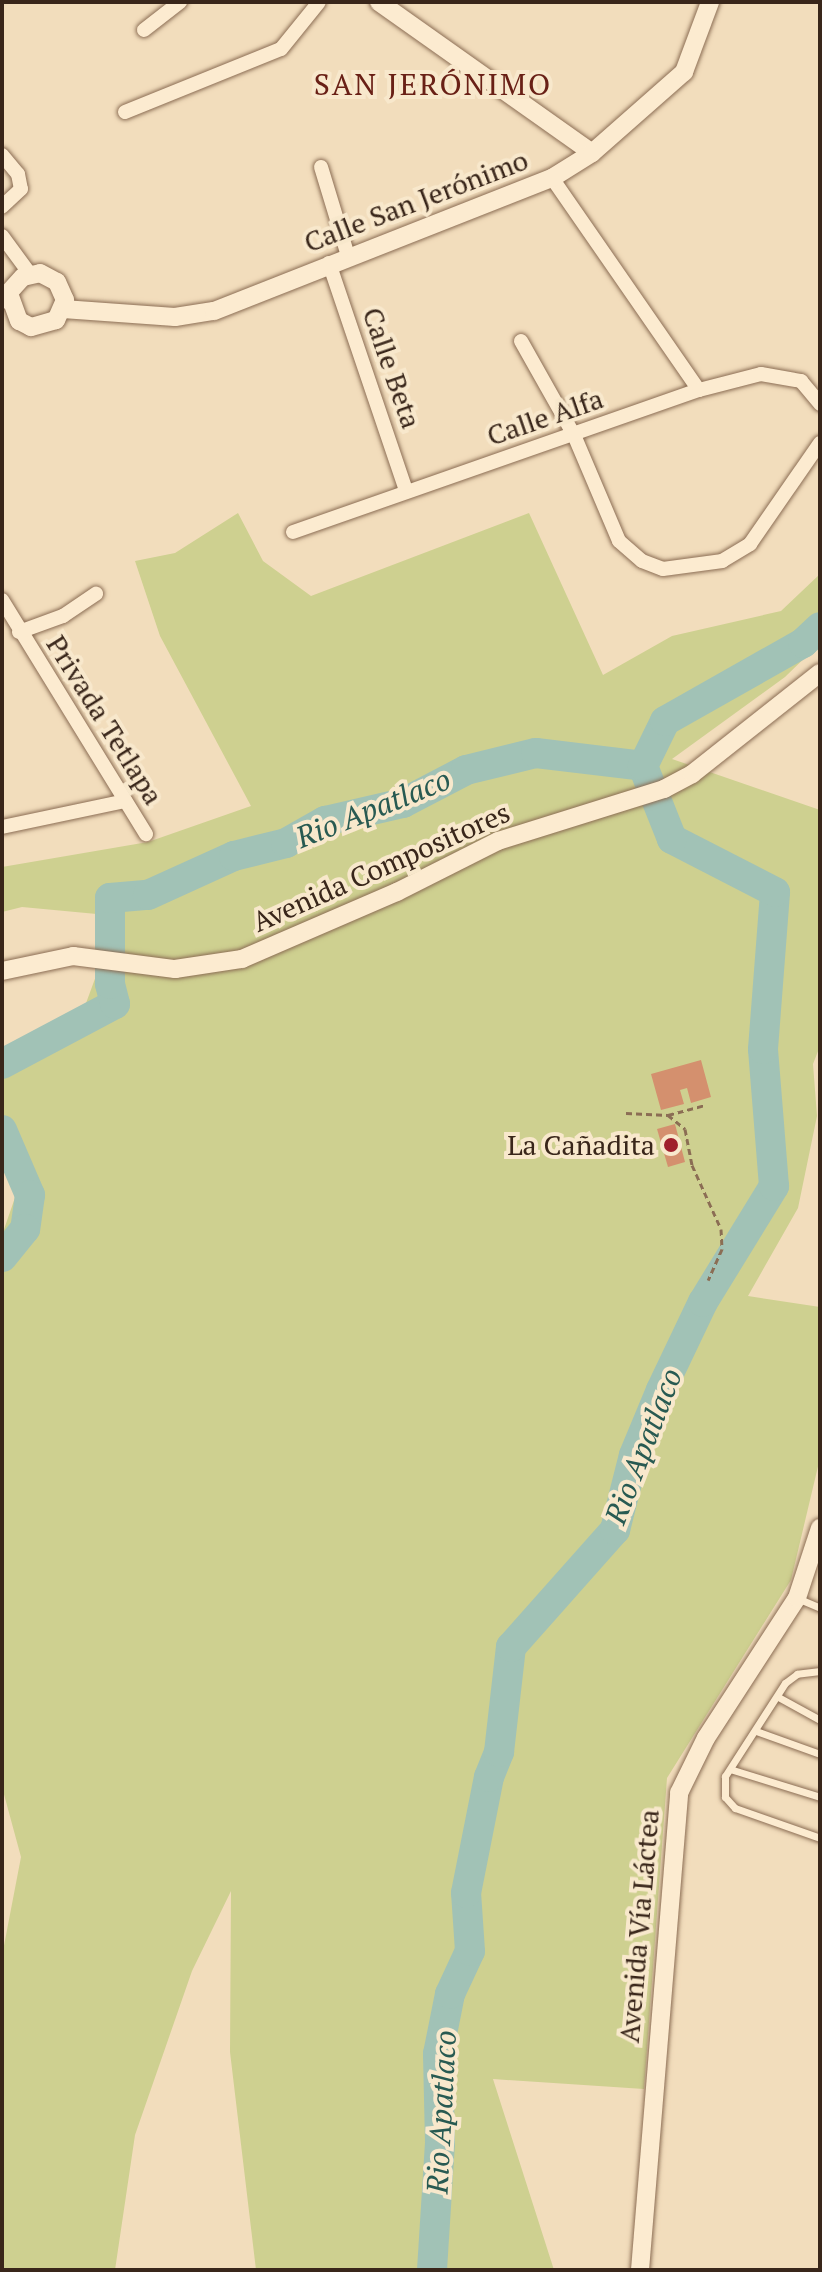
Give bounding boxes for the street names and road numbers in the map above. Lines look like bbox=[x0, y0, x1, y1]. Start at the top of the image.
street label: Calle San Jerónimo bbox=[299, 143, 533, 259]
street label: Calle Beta bbox=[356, 303, 428, 433]
street label: Calle Alfa bbox=[482, 381, 608, 453]
street label: Privada Tetlapa bbox=[40, 629, 170, 811]
street label: Avenida Compositores bbox=[247, 795, 515, 939]
street label: Avenida Vía Láctea bbox=[612, 1807, 666, 2045]

